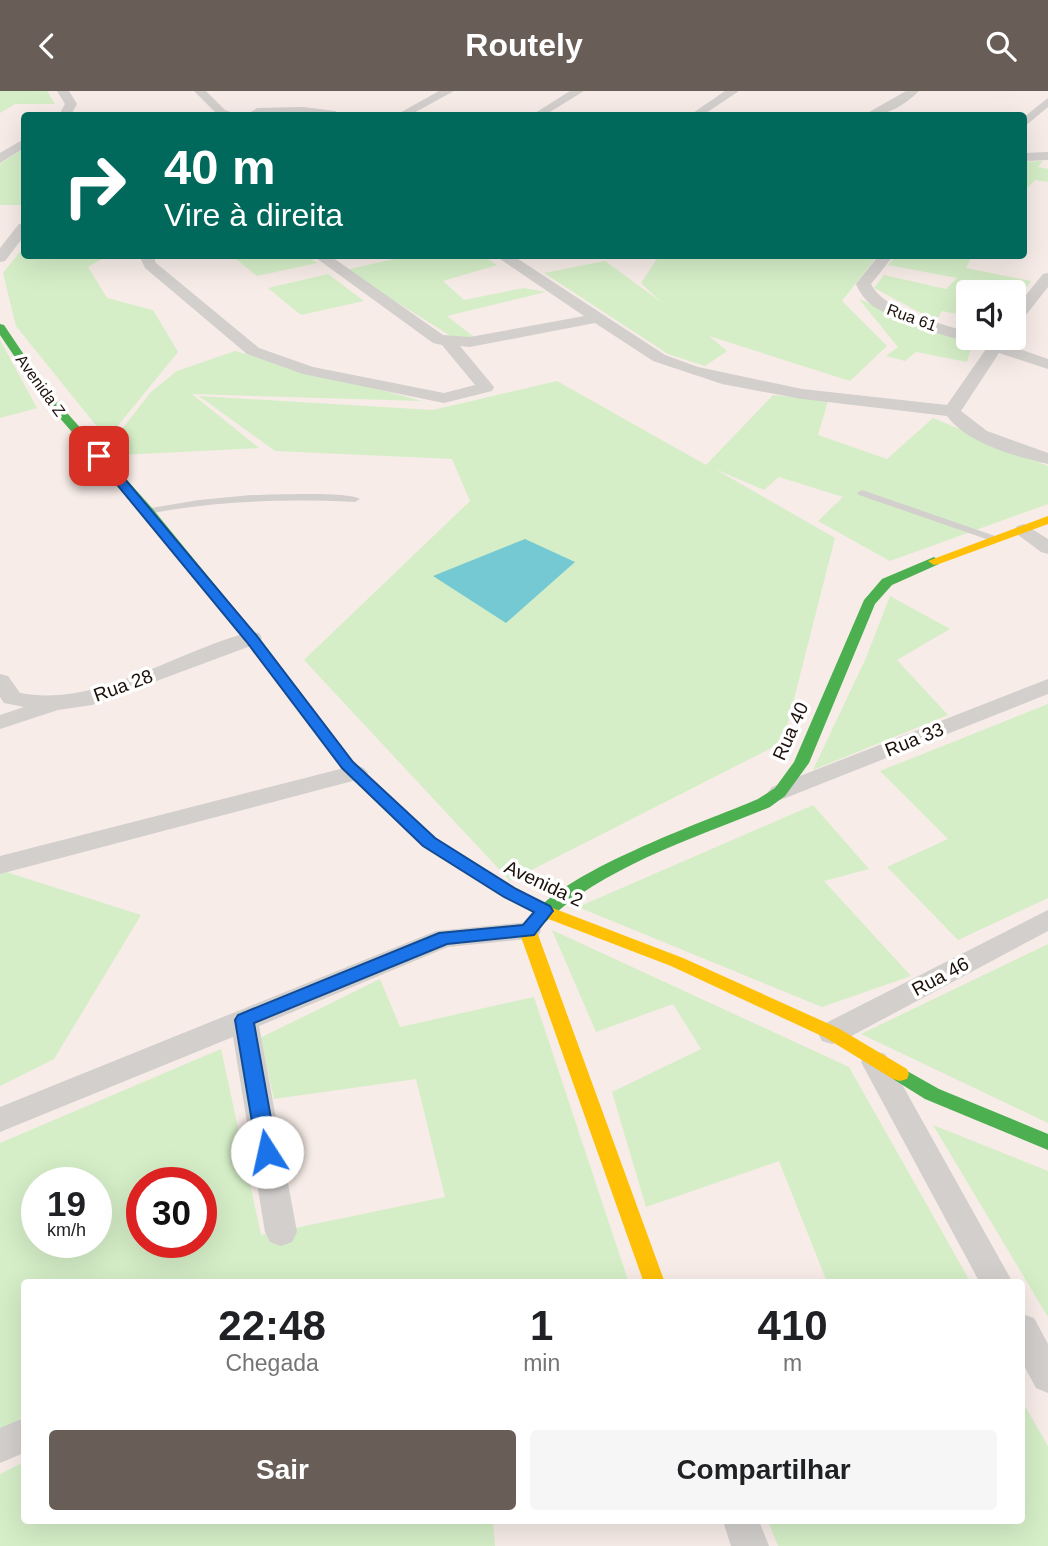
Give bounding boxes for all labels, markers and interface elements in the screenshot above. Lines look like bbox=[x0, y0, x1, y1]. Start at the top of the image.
icon: back bbox=[28, 27, 66, 65]
text: Routely bbox=[465, 27, 583, 63]
icon: search bbox=[982, 27, 1020, 65]
icon: right bbox=[49, 140, 140, 231]
text: 40 m bbox=[164, 140, 276, 194]
text: Vire à direita bbox=[164, 197, 343, 233]
map controls bbox=[956, 280, 1026, 350]
button: sound bbox=[956, 280, 1026, 350]
street label: Rua 61 bbox=[885, 301, 939, 334]
street label: Avenida Z bbox=[13, 351, 69, 419]
pin bbox=[69, 426, 129, 486]
icon: arrive bbox=[80, 437, 118, 475]
street label: Rua 28 bbox=[91, 665, 156, 706]
street label: Rua 40 bbox=[768, 699, 813, 763]
street label: Rua 33 bbox=[882, 718, 947, 761]
street label: Avenida 2 bbox=[501, 856, 586, 911]
street label: Rua 46 bbox=[908, 953, 972, 1000]
position arrow bbox=[230, 1115, 304, 1189]
speed limit sign: 30 bbox=[126, 1167, 217, 1258]
text: 19 bbox=[47, 1184, 86, 1223]
text: km/h bbox=[47, 1220, 86, 1240]
text: 22:48 bbox=[218, 1302, 326, 1349]
text: 1 bbox=[530, 1302, 553, 1349]
text: 410 bbox=[758, 1302, 828, 1349]
text: Chegada bbox=[225, 1350, 319, 1376]
text: min bbox=[523, 1350, 560, 1376]
text: m bbox=[783, 1350, 802, 1376]
button: Sair bbox=[49, 1430, 516, 1510]
button: Compartilhar bbox=[530, 1430, 997, 1510]

